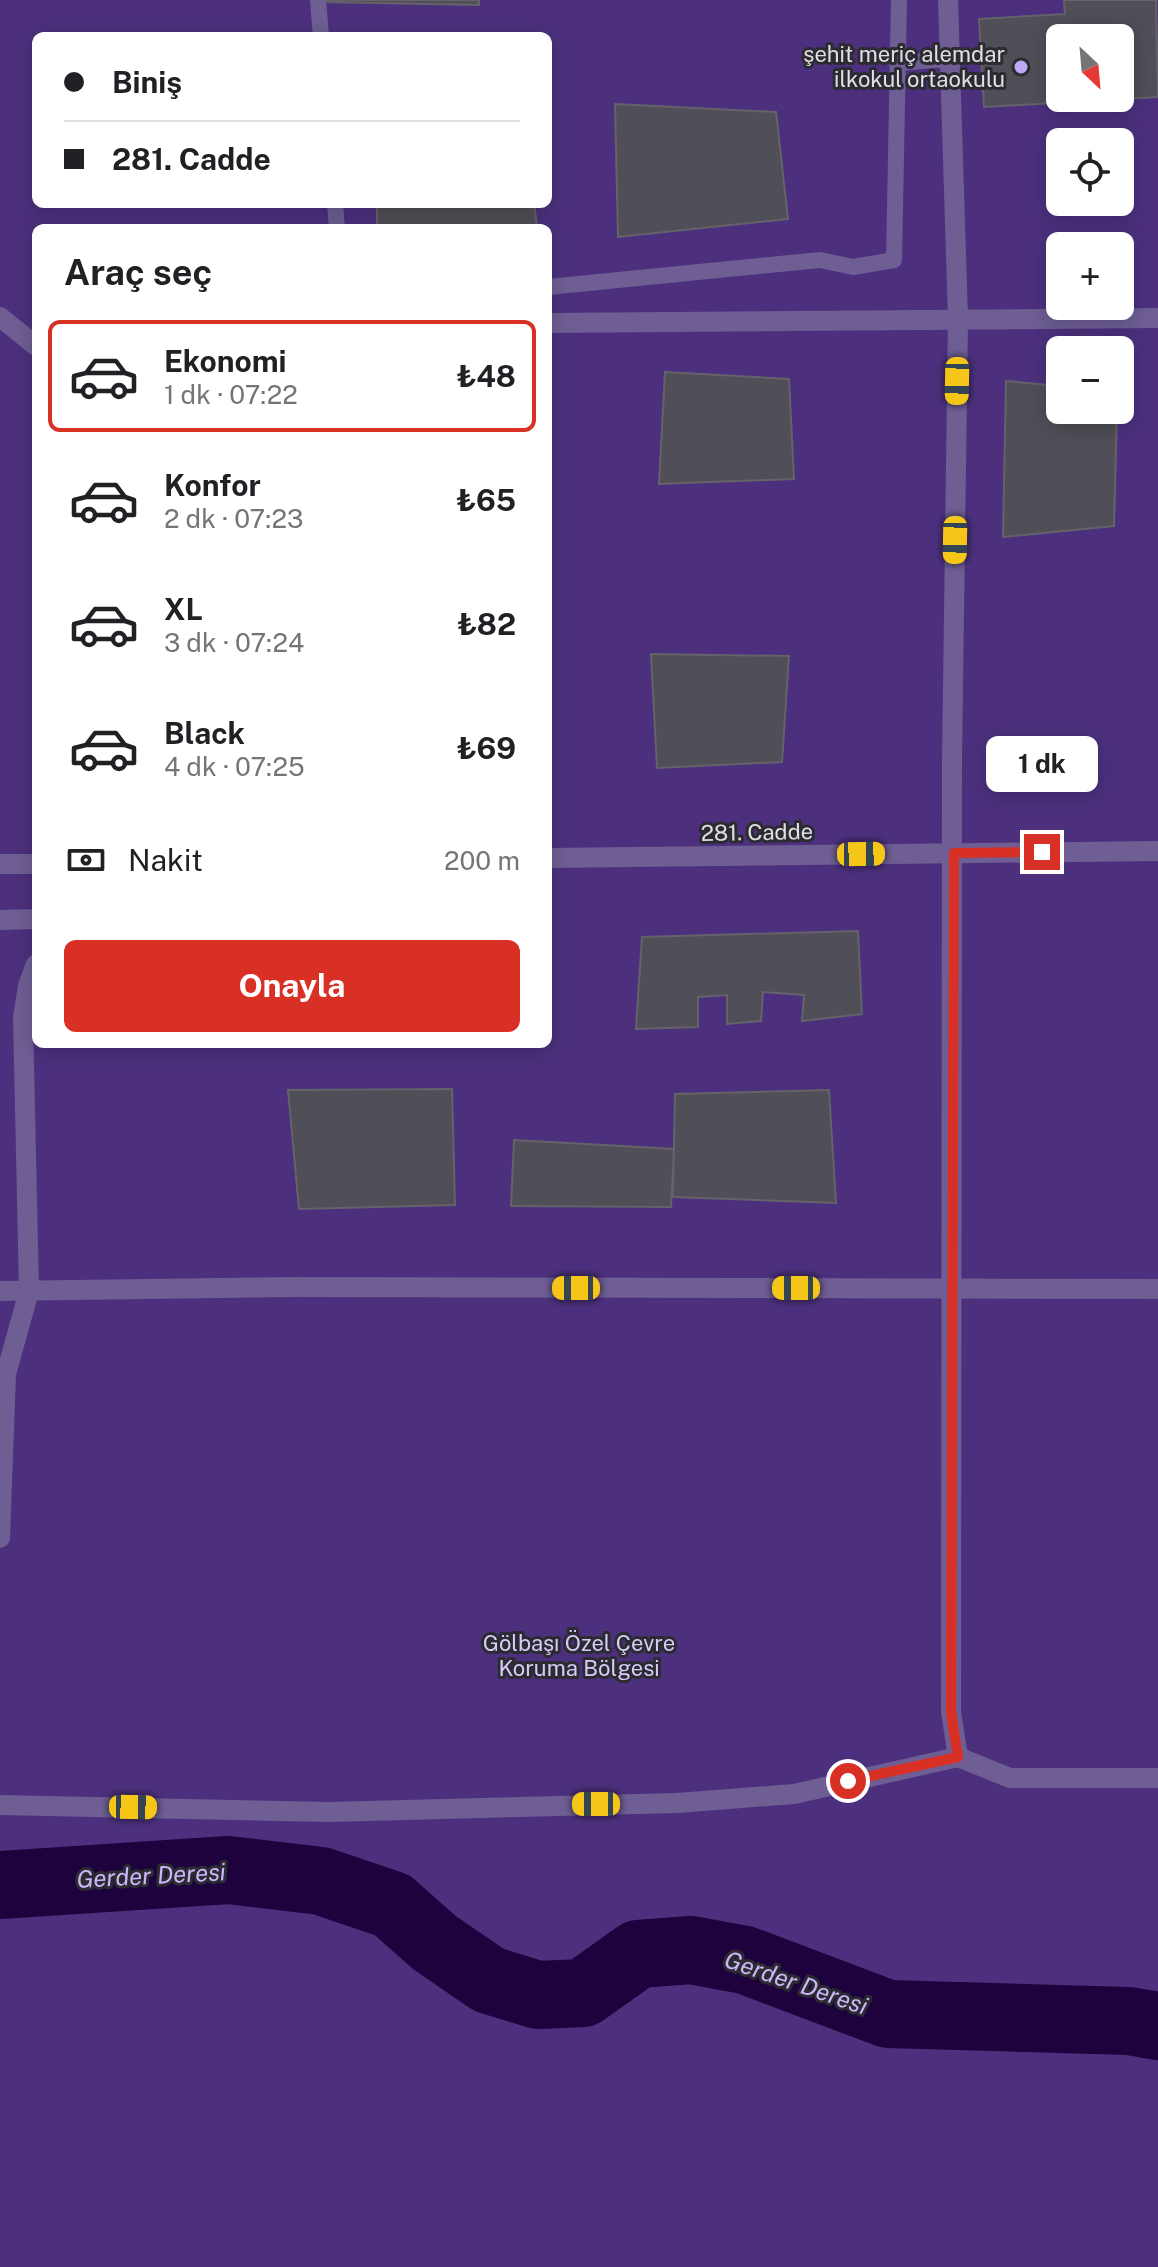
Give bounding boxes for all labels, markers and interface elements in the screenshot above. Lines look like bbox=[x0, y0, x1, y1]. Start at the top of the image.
north arrow bbox=[1046, 24, 1134, 112]
map controls bbox=[1046, 24, 1134, 424]
place label: şehit meriç alemdar ilkokul ortaokulu bbox=[803, 41, 1005, 92]
marker: şehit meriç alemdar ilkokul ortaokulu bbox=[1012, 58, 1030, 76]
text: Biniş bbox=[112, 64, 182, 100]
button: locate bbox=[1046, 128, 1134, 216]
text: 281. Cadde bbox=[112, 141, 271, 177]
button: + bbox=[1046, 232, 1134, 320]
text: Araç seç bbox=[64, 251, 212, 293]
button: − bbox=[1046, 336, 1134, 424]
icon: car bbox=[68, 340, 140, 412]
text: Ekonomi bbox=[164, 343, 287, 379]
car bbox=[945, 357, 969, 405]
text: ₺48 bbox=[457, 358, 516, 394]
text: 1 dk · 07:22 bbox=[164, 379, 298, 410]
icon: car bbox=[68, 464, 140, 536]
text: Konfor bbox=[164, 467, 261, 503]
text: ₺65 bbox=[456, 482, 516, 518]
text: 2 dk · 07:23 bbox=[164, 503, 304, 534]
car bbox=[943, 516, 967, 564]
icon: car bbox=[68, 588, 140, 660]
text: XL bbox=[164, 591, 203, 627]
text: ₺82 bbox=[457, 606, 516, 642]
text: 3 dk · 07:24 bbox=[164, 627, 304, 658]
icon: car bbox=[68, 712, 140, 784]
text: Black bbox=[164, 715, 245, 751]
text: ₺69 bbox=[457, 730, 516, 766]
callout: 1 dk bbox=[986, 736, 1098, 792]
text: 1 dk bbox=[1018, 748, 1066, 779]
text: 4 dk · 07:25 bbox=[164, 751, 305, 782]
street label: 281. Cadde bbox=[701, 818, 813, 846]
route end bbox=[1024, 834, 1060, 870]
icon: cash bbox=[64, 838, 108, 882]
text: Nakit bbox=[128, 842, 203, 878]
car bbox=[837, 842, 885, 866]
text: 200 m bbox=[444, 845, 520, 876]
button: Onayla bbox=[64, 940, 520, 1032]
car bbox=[552, 1276, 600, 1300]
car bbox=[772, 1276, 820, 1300]
park label: Gölbaşı Özel Çevre Koruma Bölgesi bbox=[483, 1629, 675, 1681]
route start bbox=[830, 1763, 866, 1799]
car bbox=[572, 1792, 620, 1816]
car bbox=[109, 1795, 157, 1819]
water label: Gerder Deresi bbox=[76, 1857, 226, 1893]
water label: Gerder Deresi bbox=[721, 1945, 872, 2020]

